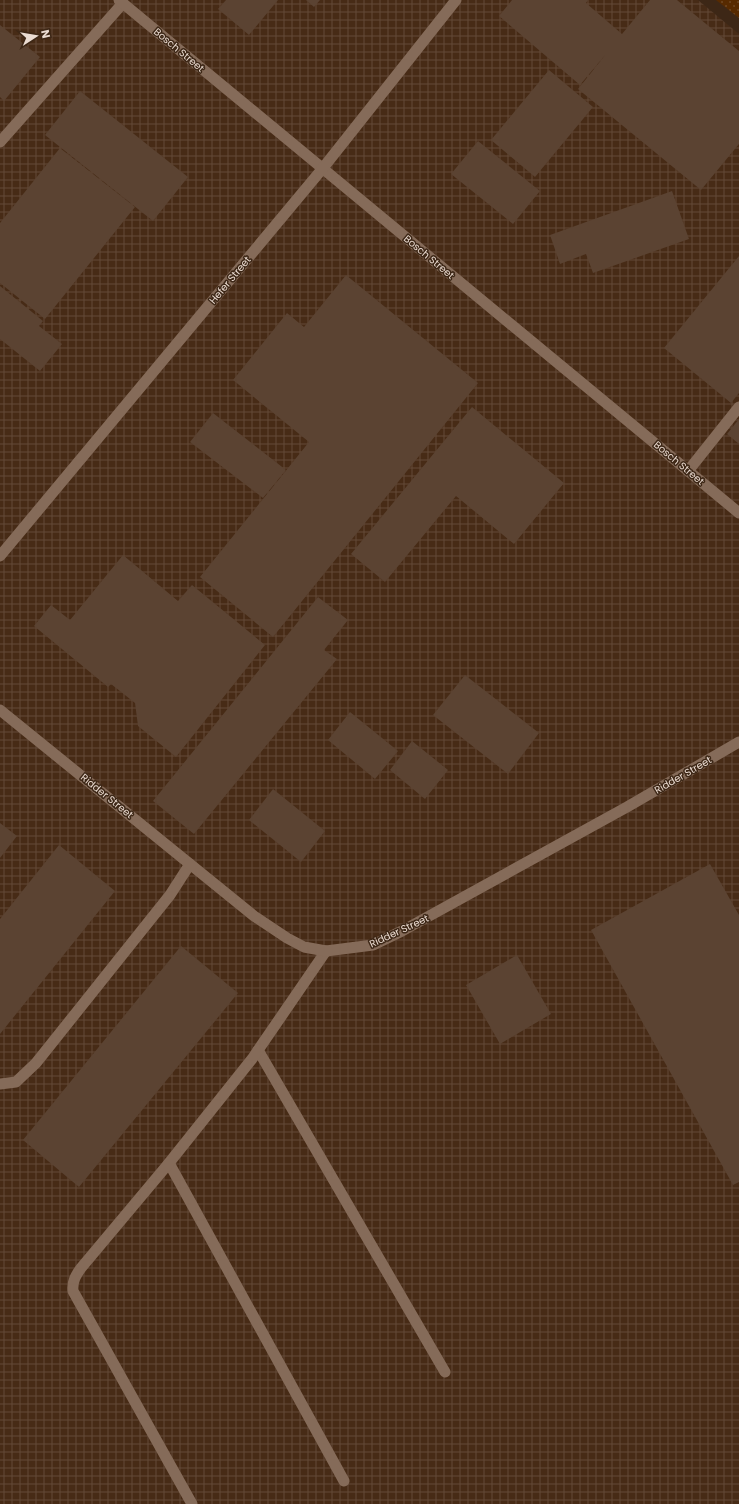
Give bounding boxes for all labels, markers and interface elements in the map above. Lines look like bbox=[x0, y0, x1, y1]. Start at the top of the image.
north arrow bbox=[16, 16, 56, 56]
street label: Bosch Street bbox=[150, 24, 208, 76]
text: N bbox=[37, 28, 54, 40]
street label: Bosch Street bbox=[400, 231, 458, 283]
street label: Hefer Street bbox=[206, 253, 255, 307]
street label: Bosch Street bbox=[650, 437, 708, 489]
street label: Ridder Street bbox=[652, 752, 715, 797]
street label: Ridder Street bbox=[77, 770, 137, 822]
street label: Ridder Street bbox=[367, 911, 431, 951]

